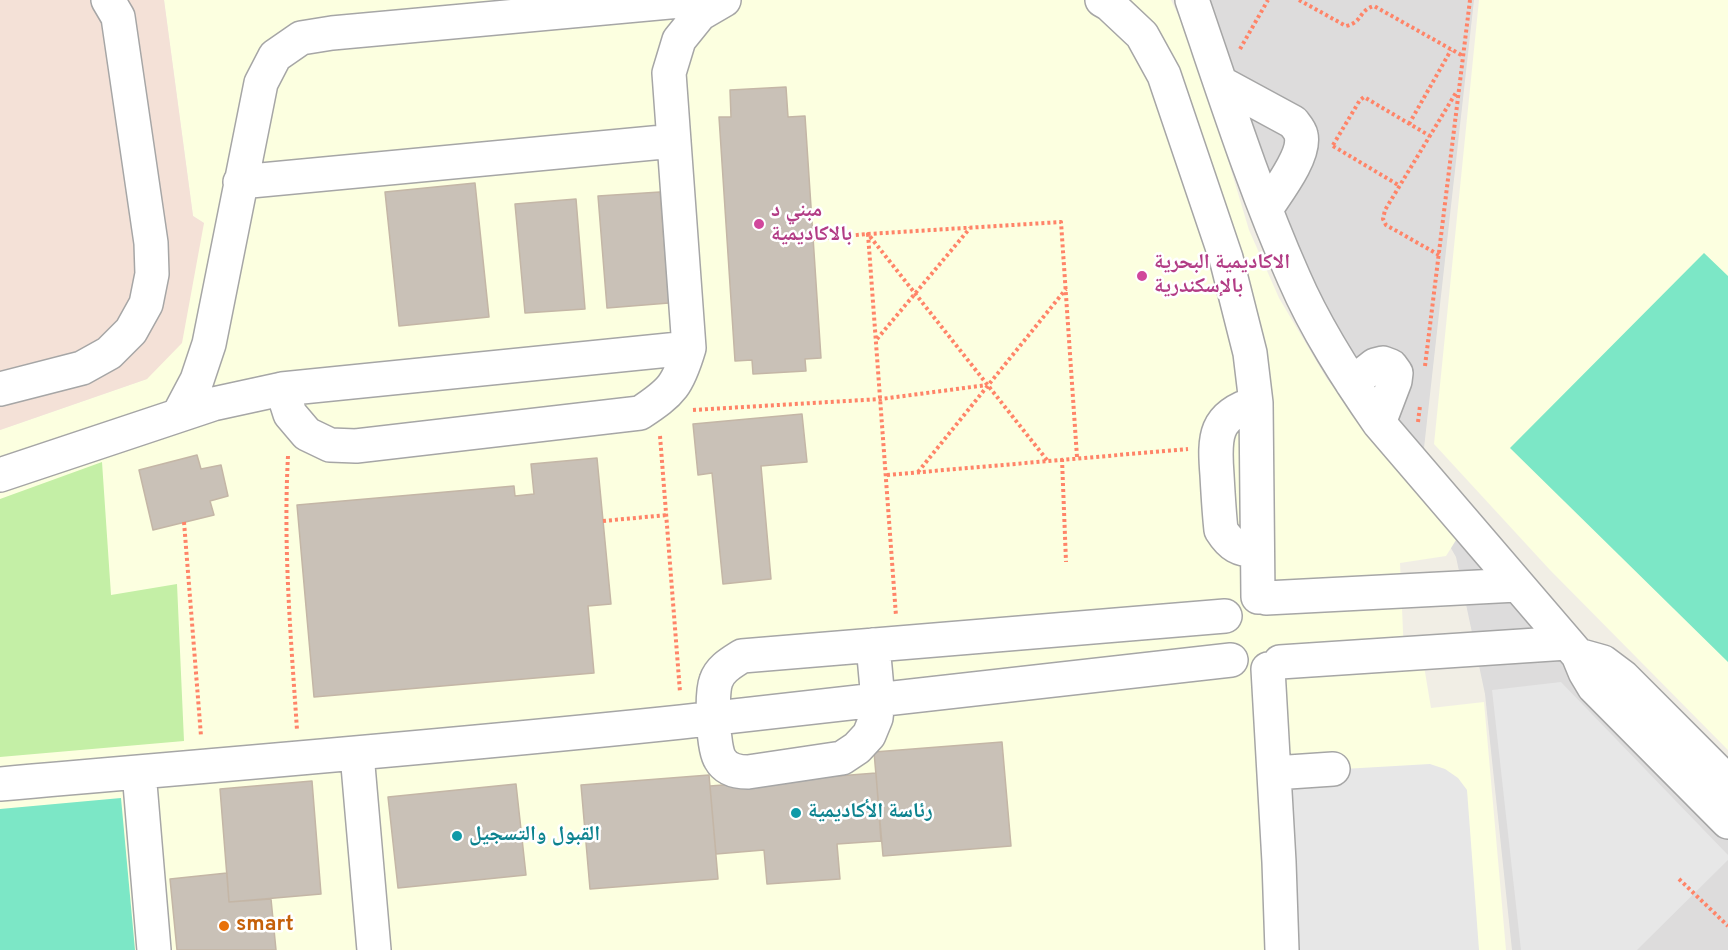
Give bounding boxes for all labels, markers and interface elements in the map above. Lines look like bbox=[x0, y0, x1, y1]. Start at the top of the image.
place label: مبني د بالاكاديمية bbox=[771, 199, 852, 249]
marker: مبني د بالاكاديمية bbox=[752, 217, 766, 231]
place label: الاكاديمية البحرية بالإسكندرية bbox=[1154, 251, 1290, 301]
marker: الاكاديمية البحرية بالإسكندرية bbox=[1135, 269, 1149, 283]
place label: رئاسة الأكاديمية bbox=[808, 800, 933, 826]
marker: رئاسة الأكاديمية bbox=[789, 806, 803, 820]
place label: القبول والتسجيل bbox=[469, 823, 600, 849]
marker: القبول والتسجيل bbox=[450, 829, 464, 843]
place label: smart bbox=[236, 913, 294, 939]
marker: smart bbox=[217, 919, 231, 933]

